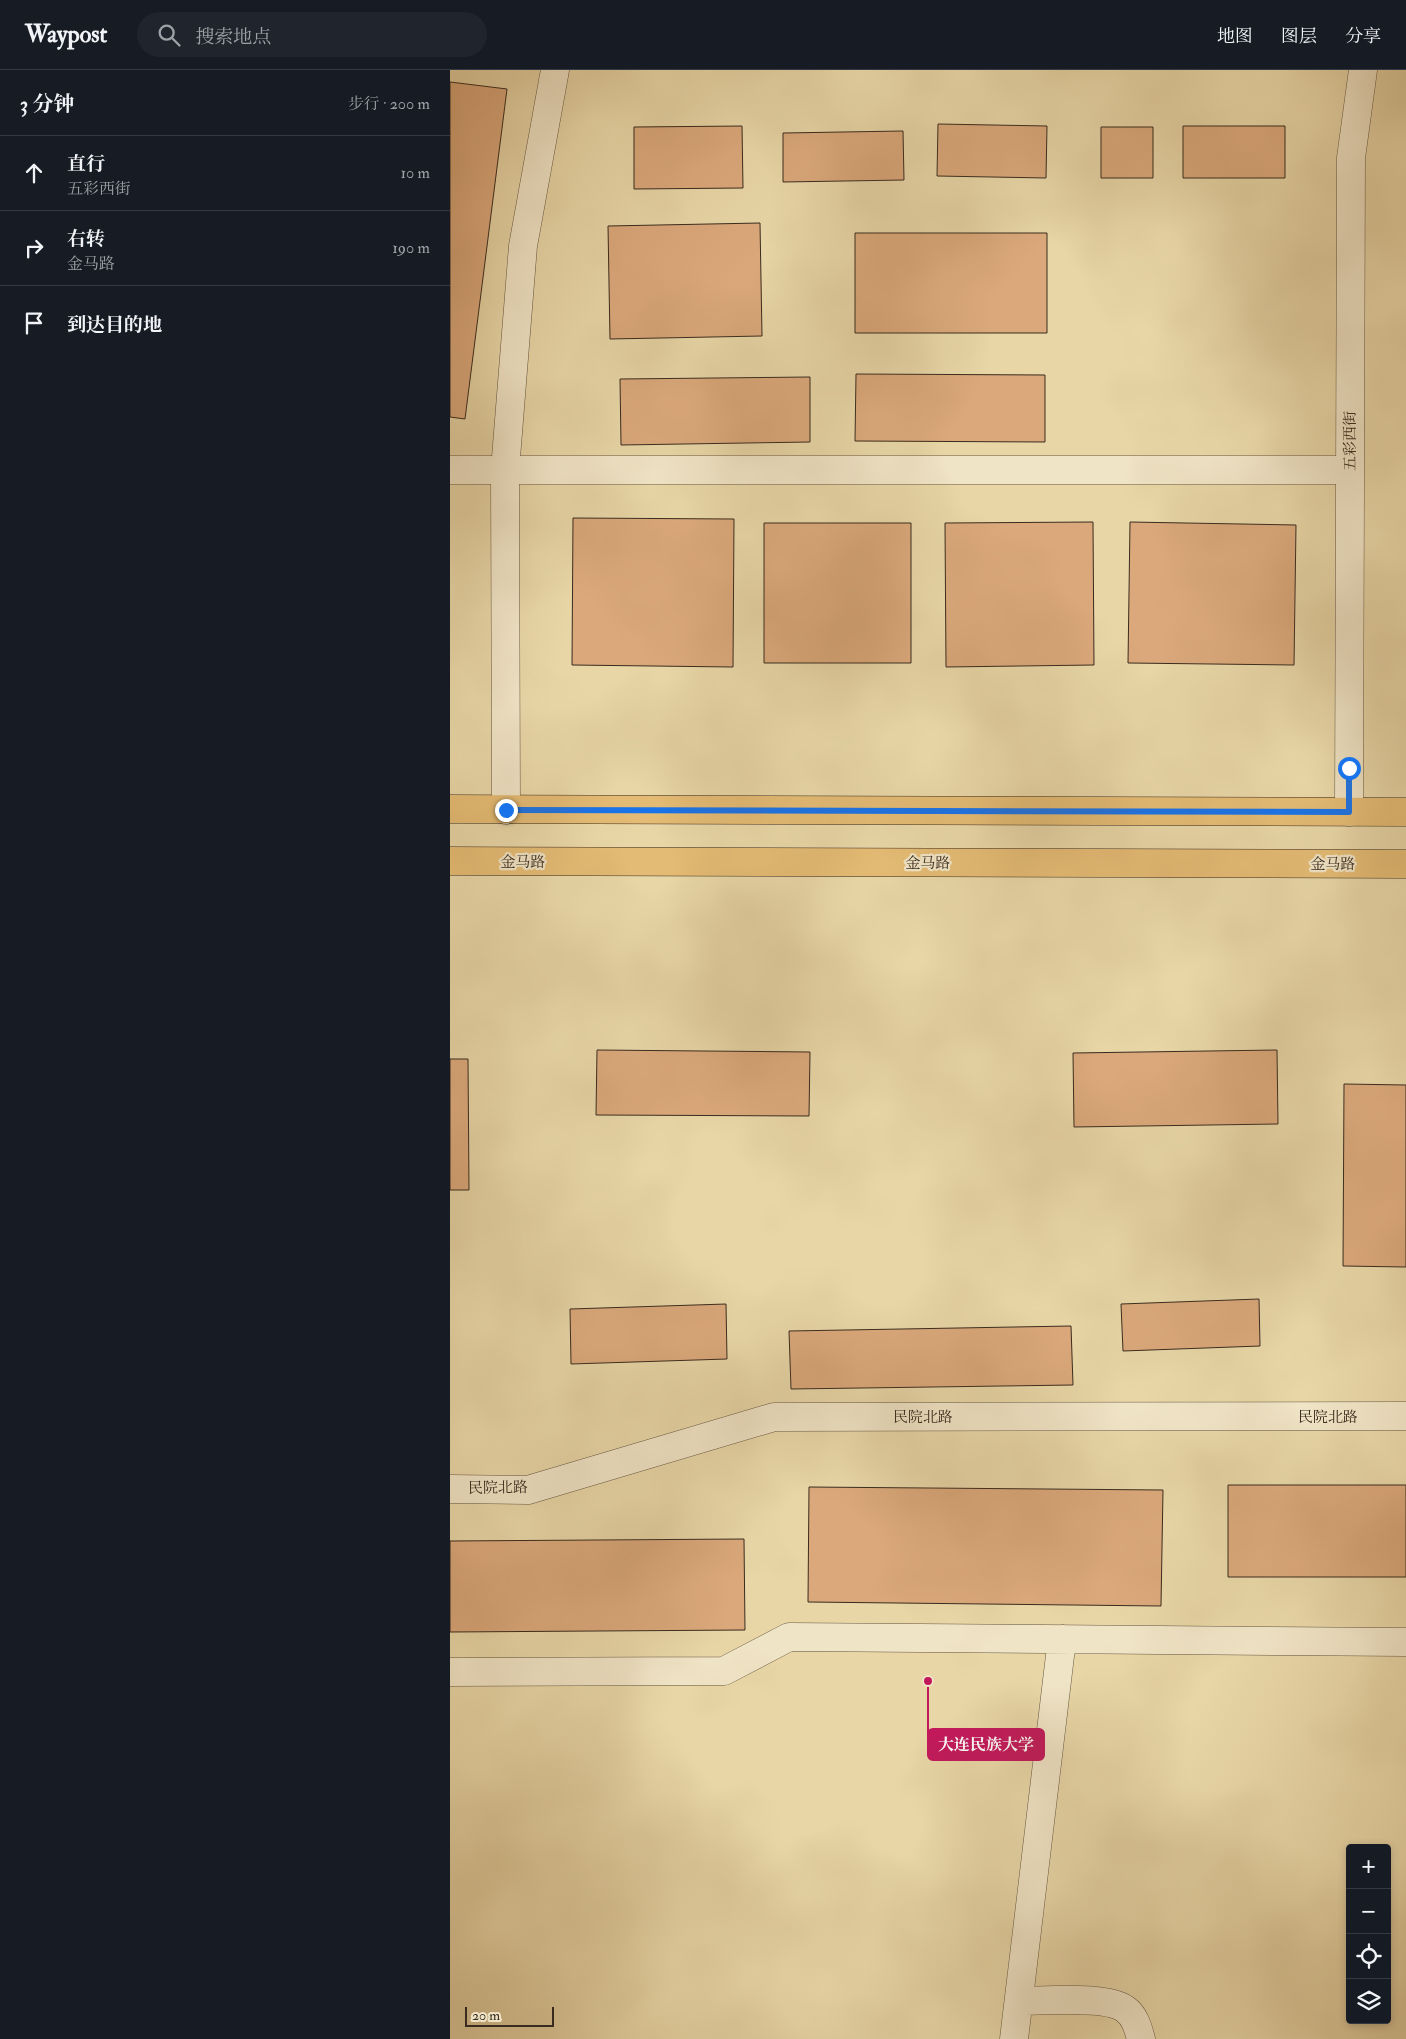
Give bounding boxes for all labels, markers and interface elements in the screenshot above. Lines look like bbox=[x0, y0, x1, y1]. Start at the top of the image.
search box bbox=[137, 12, 487, 57]
text: Waypost bbox=[25, 19, 107, 50]
icon: search bbox=[155, 21, 183, 49]
text: 搜索地点 bbox=[195, 25, 271, 49]
text: 地图 bbox=[1217, 25, 1253, 48]
text: 图层 bbox=[1281, 25, 1317, 48]
text: 分享 bbox=[1345, 25, 1381, 48]
text: 3 分钟 bbox=[20, 91, 74, 118]
text: 步行 · 200 m bbox=[348, 94, 430, 114]
text: 直行 bbox=[67, 152, 105, 176]
icon: ahead bbox=[20, 159, 48, 187]
text: 10 m bbox=[400, 163, 430, 183]
text: 五彩西街 bbox=[67, 179, 131, 199]
text: 右转 bbox=[67, 227, 105, 251]
icon: right bbox=[20, 234, 48, 262]
text: 190 m bbox=[392, 238, 430, 258]
text: 金马路 bbox=[67, 254, 115, 274]
icon: arrive bbox=[20, 309, 48, 337]
text: 到达目的地 bbox=[67, 313, 162, 337]
street label: 五彩西街 bbox=[1341, 411, 1360, 471]
route start bbox=[1338, 757, 1361, 780]
route end bbox=[495, 799, 518, 822]
street label: 金马路 bbox=[500, 853, 546, 872]
street label: 金马路 bbox=[905, 854, 951, 873]
street label: 金马路 bbox=[1310, 855, 1356, 874]
street label: 民院北路 bbox=[893, 1408, 953, 1427]
street label: 民院北路 bbox=[1298, 1408, 1358, 1427]
street label: 民院北路 bbox=[468, 1478, 528, 1498]
callout: 大连民族大学 bbox=[928, 1729, 1044, 1760]
text: 大连民族大学 bbox=[938, 1735, 1034, 1755]
map controls bbox=[1346, 1844, 1391, 2024]
button: + bbox=[1346, 1844, 1391, 1889]
button: − bbox=[1346, 1889, 1391, 1934]
button: locate bbox=[1346, 1934, 1391, 1979]
button: layers bbox=[1346, 1979, 1391, 2024]
scale bar bbox=[465, 2004, 554, 2027]
text: 20 m bbox=[472, 2007, 500, 2024]

